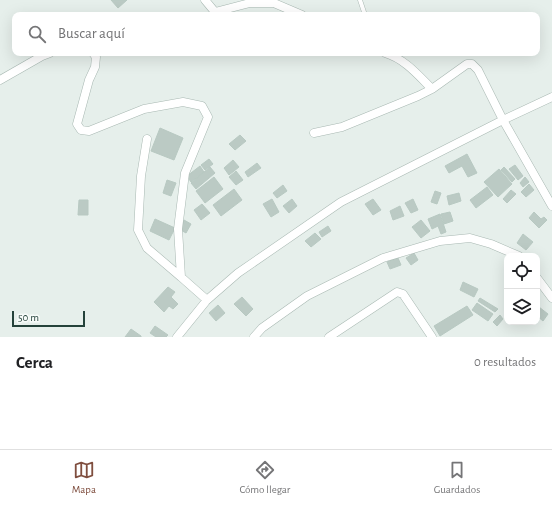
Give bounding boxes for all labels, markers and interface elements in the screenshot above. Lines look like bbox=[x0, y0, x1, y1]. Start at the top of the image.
search box bbox=[12, 12, 540, 56]
icon: search bbox=[26, 23, 48, 45]
text: Buscar aquí bbox=[58, 26, 125, 41]
map controls bbox=[504, 253, 540, 325]
button: locate bbox=[504, 253, 540, 289]
button: layers bbox=[504, 289, 540, 325]
scale bar bbox=[12, 309, 85, 328]
text: 50 m bbox=[18, 312, 39, 323]
text: Cerca bbox=[16, 354, 53, 371]
text: 0 resultados bbox=[474, 356, 536, 369]
tab: Mapa bbox=[72, 459, 96, 496]
tab: Cómo llegar bbox=[239, 459, 290, 496]
tab: Guardados bbox=[434, 459, 480, 496]

